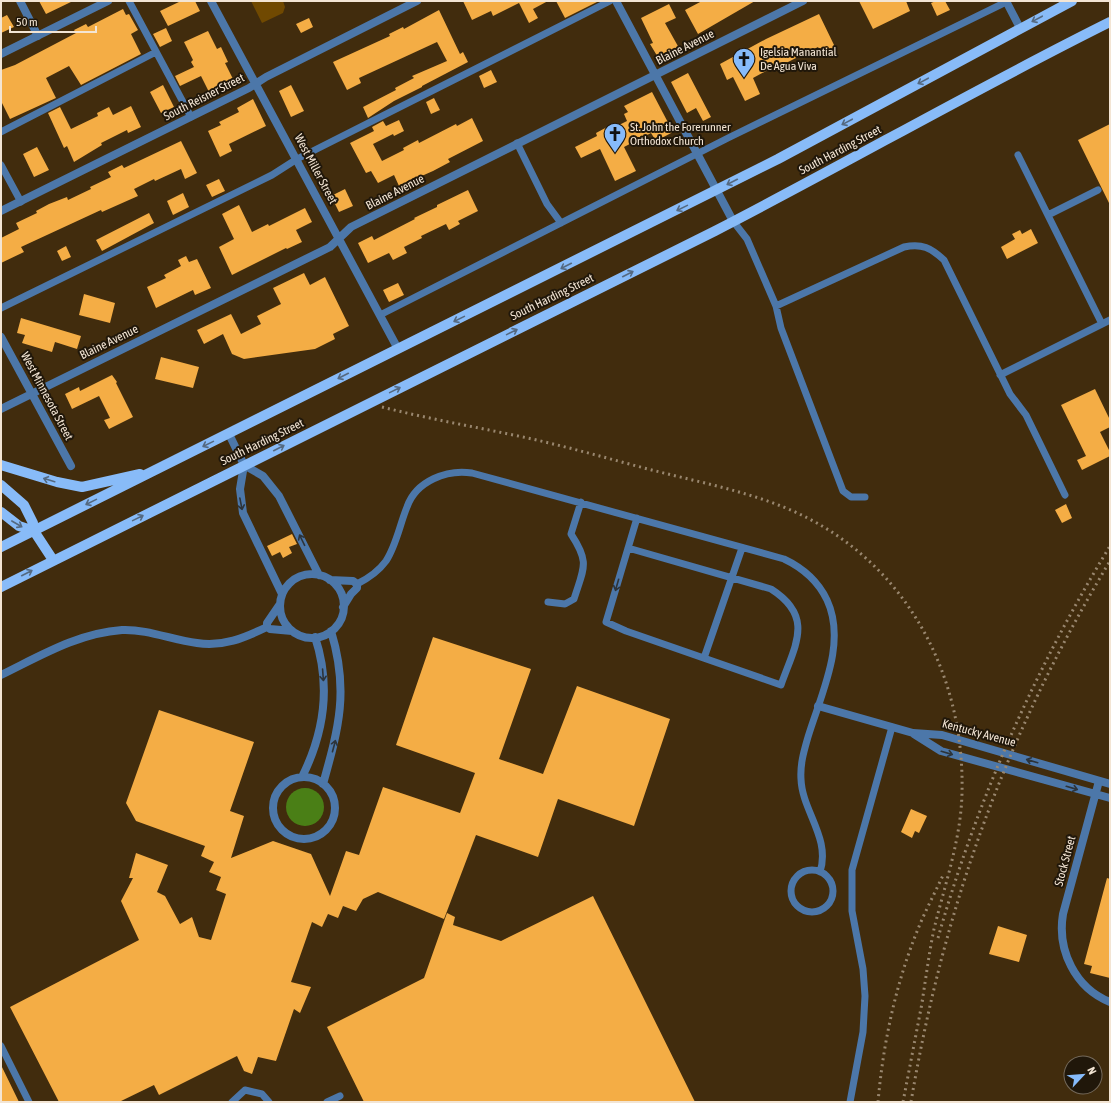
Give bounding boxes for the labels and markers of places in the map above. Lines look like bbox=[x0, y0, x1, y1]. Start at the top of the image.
place label: Igelsia Manantial De Agua Viva bbox=[760, 45, 837, 73]
church icon: Igelsia Manantial De Agua Viva bbox=[731, 46, 757, 79]
place label: St. John the Forerunner Orthodox Church bbox=[630, 120, 731, 148]
church icon: St. John the Forerunner Orthodox Church bbox=[602, 121, 628, 154]

